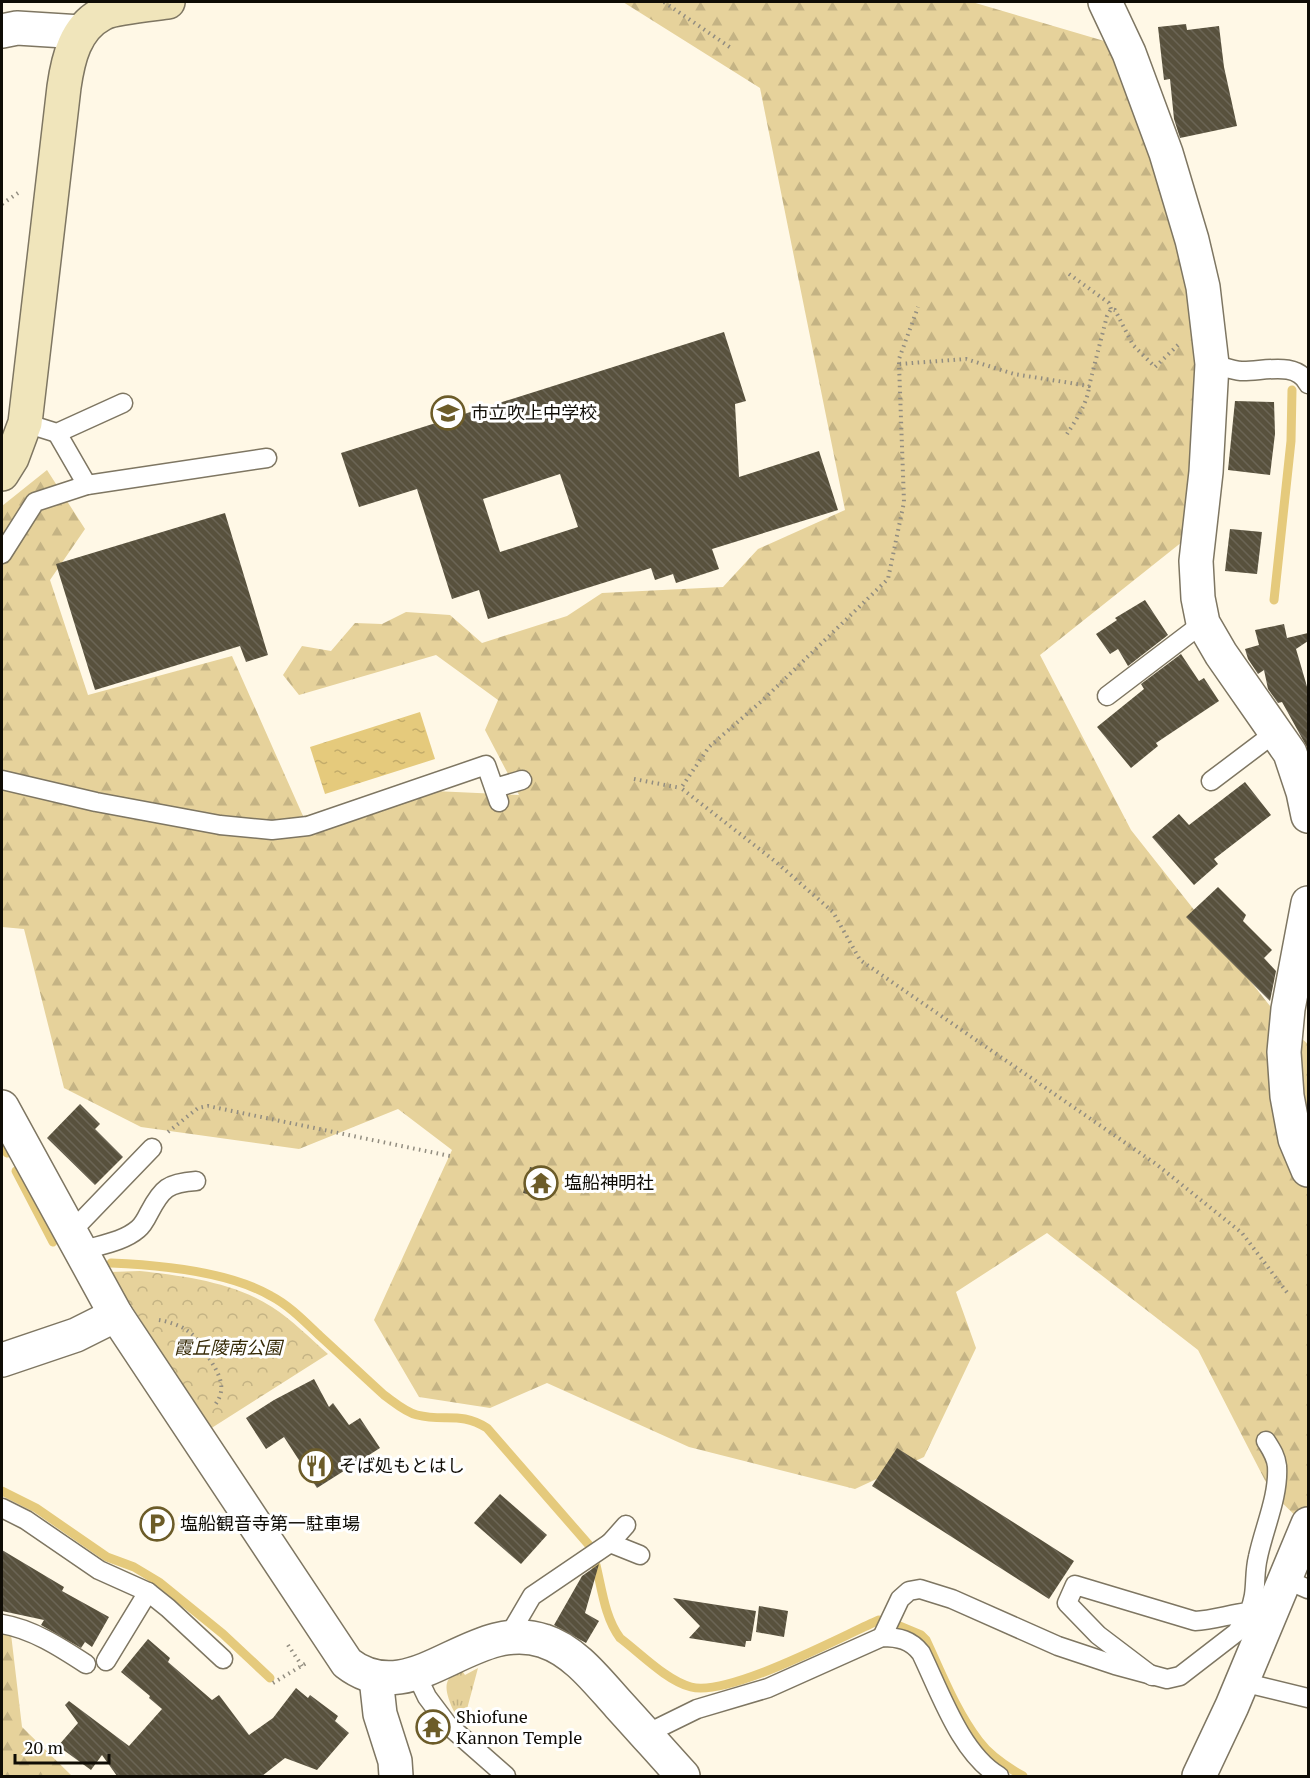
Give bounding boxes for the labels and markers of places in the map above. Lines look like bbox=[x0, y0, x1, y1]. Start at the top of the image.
school or university icon: 市立吹上中学校 bbox=[430, 395, 466, 431]
place label: 市立吹上中学校 bbox=[471, 400, 597, 424]
temple icon: 塩船神明社 bbox=[523, 1165, 559, 1201]
place label: 塩船神明社 bbox=[564, 1170, 654, 1194]
restaurant icon: そば処もとはし bbox=[298, 1448, 334, 1484]
place label: そば処もとはし bbox=[339, 1453, 465, 1477]
parking icon: 塩船観音寺第一駐車場 bbox=[139, 1506, 175, 1542]
place label: 塩船観音寺第一駐車場 bbox=[180, 1511, 360, 1535]
place label: Shiofune Kannon Temple bbox=[456, 1704, 582, 1749]
temple icon: Shiofune Kannon Temple bbox=[415, 1709, 451, 1745]

